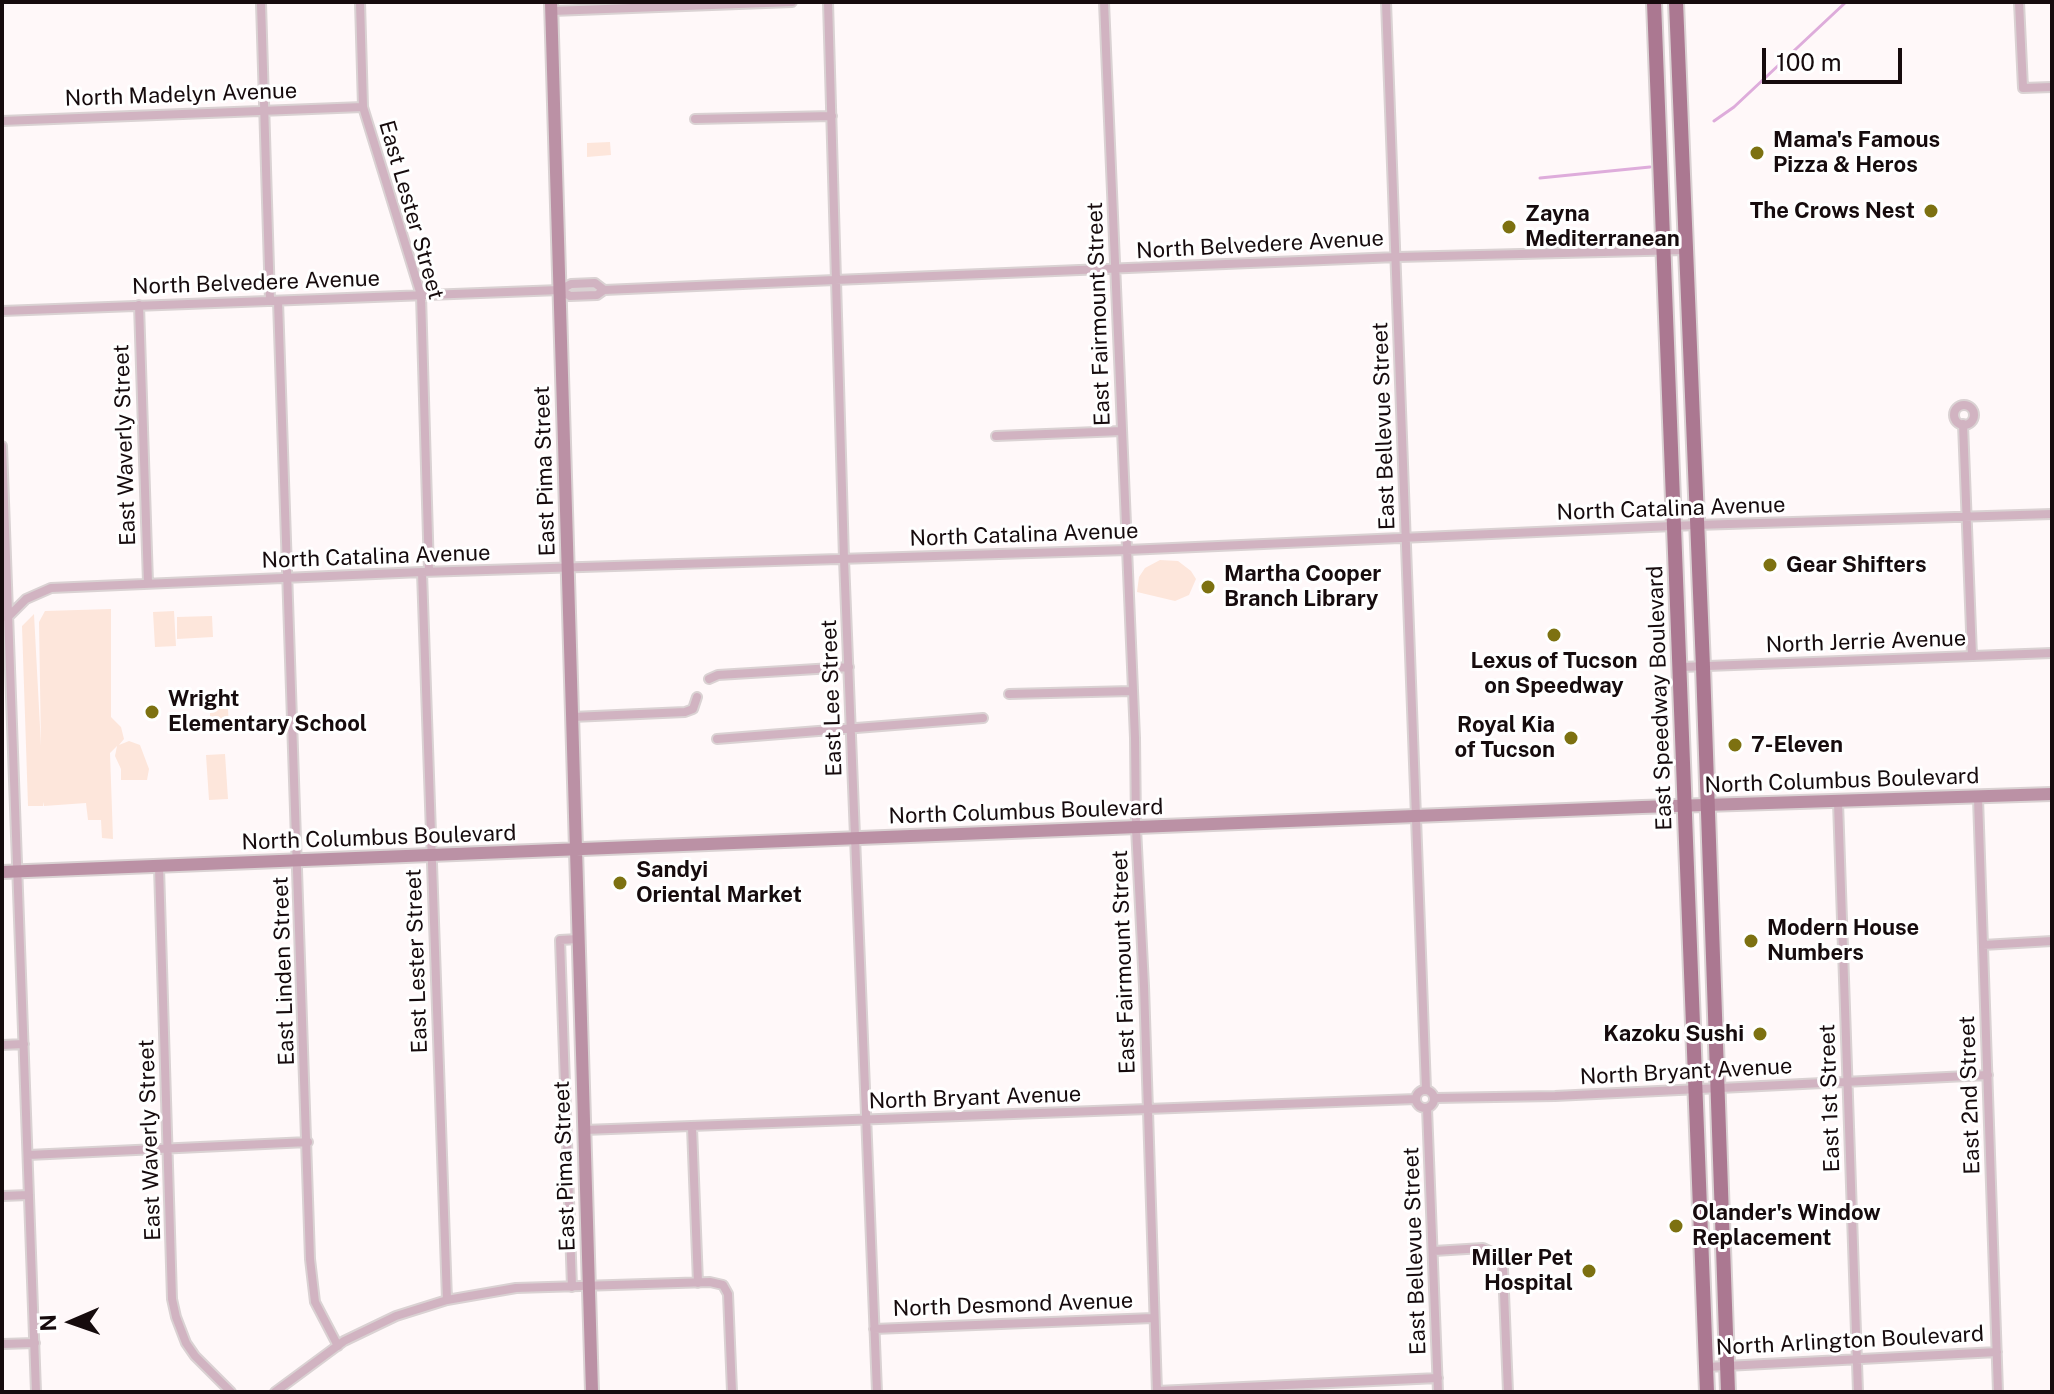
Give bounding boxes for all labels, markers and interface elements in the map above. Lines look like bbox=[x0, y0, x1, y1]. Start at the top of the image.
scale bar bbox=[1766, 32, 1906, 82]
text: 100 m bbox=[1776, 48, 1842, 76]
street label: North Madelyn Avenue bbox=[64, 78, 298, 112]
street label: East Lester Street bbox=[373, 118, 449, 302]
place label: Mama's Famous Pizza & Heros bbox=[1773, 127, 1940, 178]
marker: Mama's Famous Pizza & Heros bbox=[1748, 144, 1766, 162]
place label: The Crows Nest bbox=[1750, 198, 1915, 224]
street label: East Fairmount Street bbox=[1082, 201, 1116, 427]
place label: Zayna Mediterranean bbox=[1525, 201, 1680, 252]
marker: The Crows Nest bbox=[1922, 202, 1940, 220]
marker: Zayna Mediterranean bbox=[1500, 218, 1518, 236]
street label: North Belvedere Avenue bbox=[1135, 225, 1385, 265]
street label: North Belvedere Avenue bbox=[132, 265, 380, 301]
street label: East Bellevue Street bbox=[1367, 321, 1401, 531]
street label: East Waverly Street bbox=[108, 344, 142, 546]
street label: East Pima Street bbox=[529, 385, 561, 557]
street label: North Catalina Avenue bbox=[1556, 492, 1786, 526]
street label: North Catalina Avenue bbox=[909, 518, 1139, 552]
street label: North Catalina Avenue bbox=[261, 540, 491, 574]
place label: Gear Shifters bbox=[1786, 552, 1926, 578]
marker: Gear Shifters bbox=[1761, 556, 1779, 574]
place label: Martha Cooper Branch Library bbox=[1224, 561, 1381, 612]
street label: East Speedway Boulevard bbox=[1642, 565, 1678, 831]
marker: Martha Cooper Branch Library bbox=[1199, 578, 1217, 596]
street label: East Lee Street bbox=[816, 619, 848, 777]
street label: North Jerrie Avenue bbox=[1765, 625, 1967, 659]
marker: Lexus of Tucson on Speedway bbox=[1545, 626, 1563, 644]
place label: Lexus of Tucson on Speedway bbox=[1470, 648, 1638, 700]
place label: Wright Elementary School bbox=[168, 686, 367, 738]
marker: Wright Elementary School bbox=[143, 703, 161, 721]
place label: Royal Kia of Tucson bbox=[1454, 712, 1555, 764]
marker: Royal Kia of Tucson bbox=[1562, 729, 1580, 747]
place label: 7-Eleven bbox=[1751, 732, 1843, 758]
marker: 7-Eleven bbox=[1726, 736, 1744, 754]
street label: North Columbus Boulevard bbox=[1704, 763, 1980, 799]
street label: North Columbus Boulevard bbox=[888, 794, 1164, 830]
street label: North Columbus Boulevard bbox=[241, 820, 517, 856]
street label: East Fairmount Street bbox=[1107, 849, 1141, 1075]
place label: Sandyi Oriental Market bbox=[636, 857, 802, 908]
street label: East Lester Street bbox=[401, 868, 433, 1054]
marker: Sandyi Oriental Market bbox=[611, 874, 629, 892]
street label: East Linden Street bbox=[268, 876, 300, 1066]
place label: Modern House Numbers bbox=[1767, 915, 1919, 966]
marker: Modern House Numbers bbox=[1742, 932, 1760, 950]
street label: East 2nd Street bbox=[1954, 1015, 1986, 1175]
place label: Kazoku Sushi bbox=[1603, 1021, 1744, 1047]
street label: East 1st Street bbox=[1814, 1023, 1846, 1173]
marker: Kazoku Sushi bbox=[1751, 1025, 1769, 1043]
street label: East Waverly Street bbox=[133, 1039, 167, 1241]
street label: North Bryant Avenue bbox=[1579, 1053, 1793, 1091]
street label: East Pima Street bbox=[549, 1080, 581, 1252]
street label: North Bryant Avenue bbox=[868, 1081, 1082, 1115]
street label: East Bellevue Street bbox=[1398, 1146, 1432, 1356]
place label: Olander's Window Replacement bbox=[1692, 1200, 1881, 1252]
marker: Olander's Window Replacement bbox=[1667, 1217, 1685, 1235]
place label: Miller Pet Hospital bbox=[1471, 1245, 1573, 1296]
marker: Miller Pet Hospital bbox=[1580, 1262, 1598, 1280]
north arrow bbox=[32, 1282, 112, 1362]
street label: North Desmond Avenue bbox=[892, 1288, 1134, 1322]
text: N bbox=[35, 1314, 61, 1332]
street label: North Arlington Boulevard bbox=[1715, 1321, 1985, 1361]

